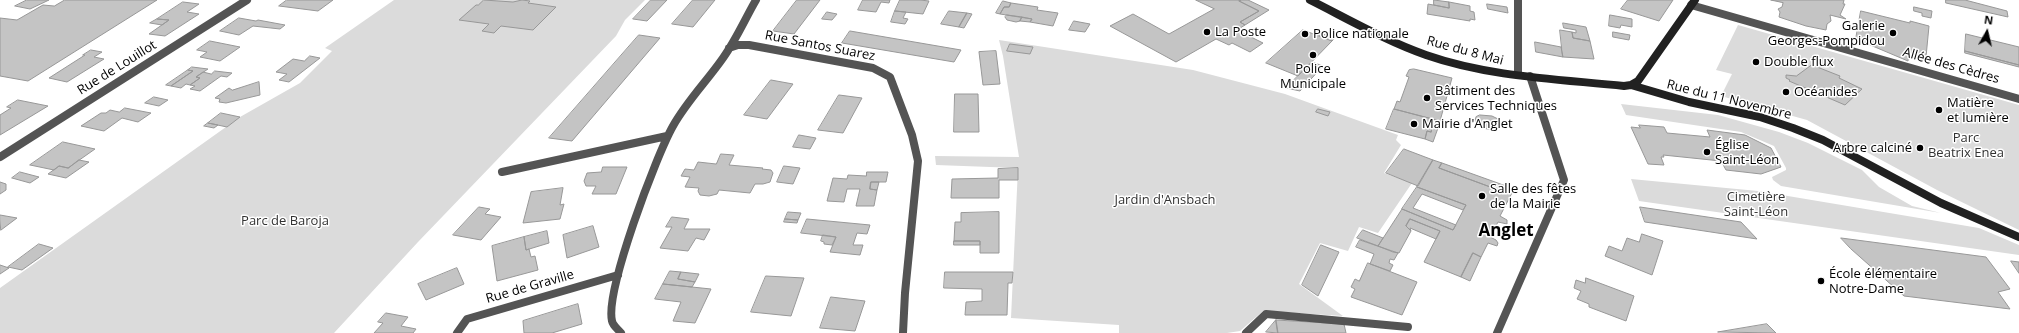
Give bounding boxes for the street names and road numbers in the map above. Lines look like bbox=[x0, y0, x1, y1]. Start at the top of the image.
street label: Rue Santos Suarez bbox=[764, 28, 876, 64]
street label: Rue du 8 Mai bbox=[1425, 33, 1505, 69]
street label: Rue de Louillot bbox=[75, 37, 159, 99]
street label: Allée des Cèdres bbox=[1901, 45, 2001, 87]
street label: Rue du 11 Novembre bbox=[1665, 77, 1793, 123]
street label: Rue de Graville bbox=[484, 267, 576, 307]

